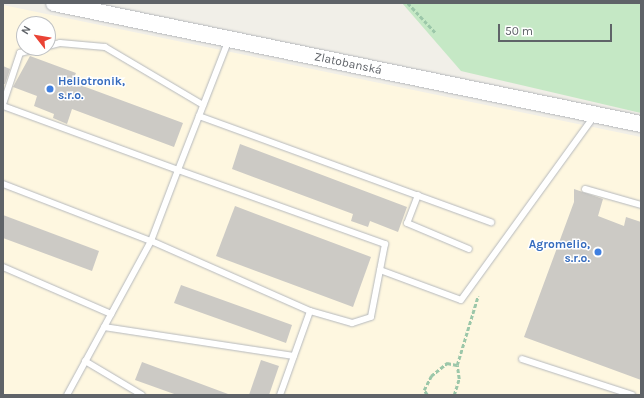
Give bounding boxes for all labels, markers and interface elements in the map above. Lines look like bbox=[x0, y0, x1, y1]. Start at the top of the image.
north arrow bbox=[16, 16, 56, 56]
scale bar bbox=[500, 16, 614, 42]
text: N bbox=[19, 23, 34, 37]
text: 50 m bbox=[505, 24, 533, 38]
street label: Zlatobanská bbox=[313, 50, 383, 78]
place label: Heliotronik, s.r.o. bbox=[58, 75, 125, 103]
marker: Heliotronik, s.r.o. bbox=[45, 84, 55, 94]
place label: Agromelio, s.r.o. bbox=[529, 238, 590, 266]
marker: Agromelio, s.r.o. bbox=[593, 247, 603, 257]

